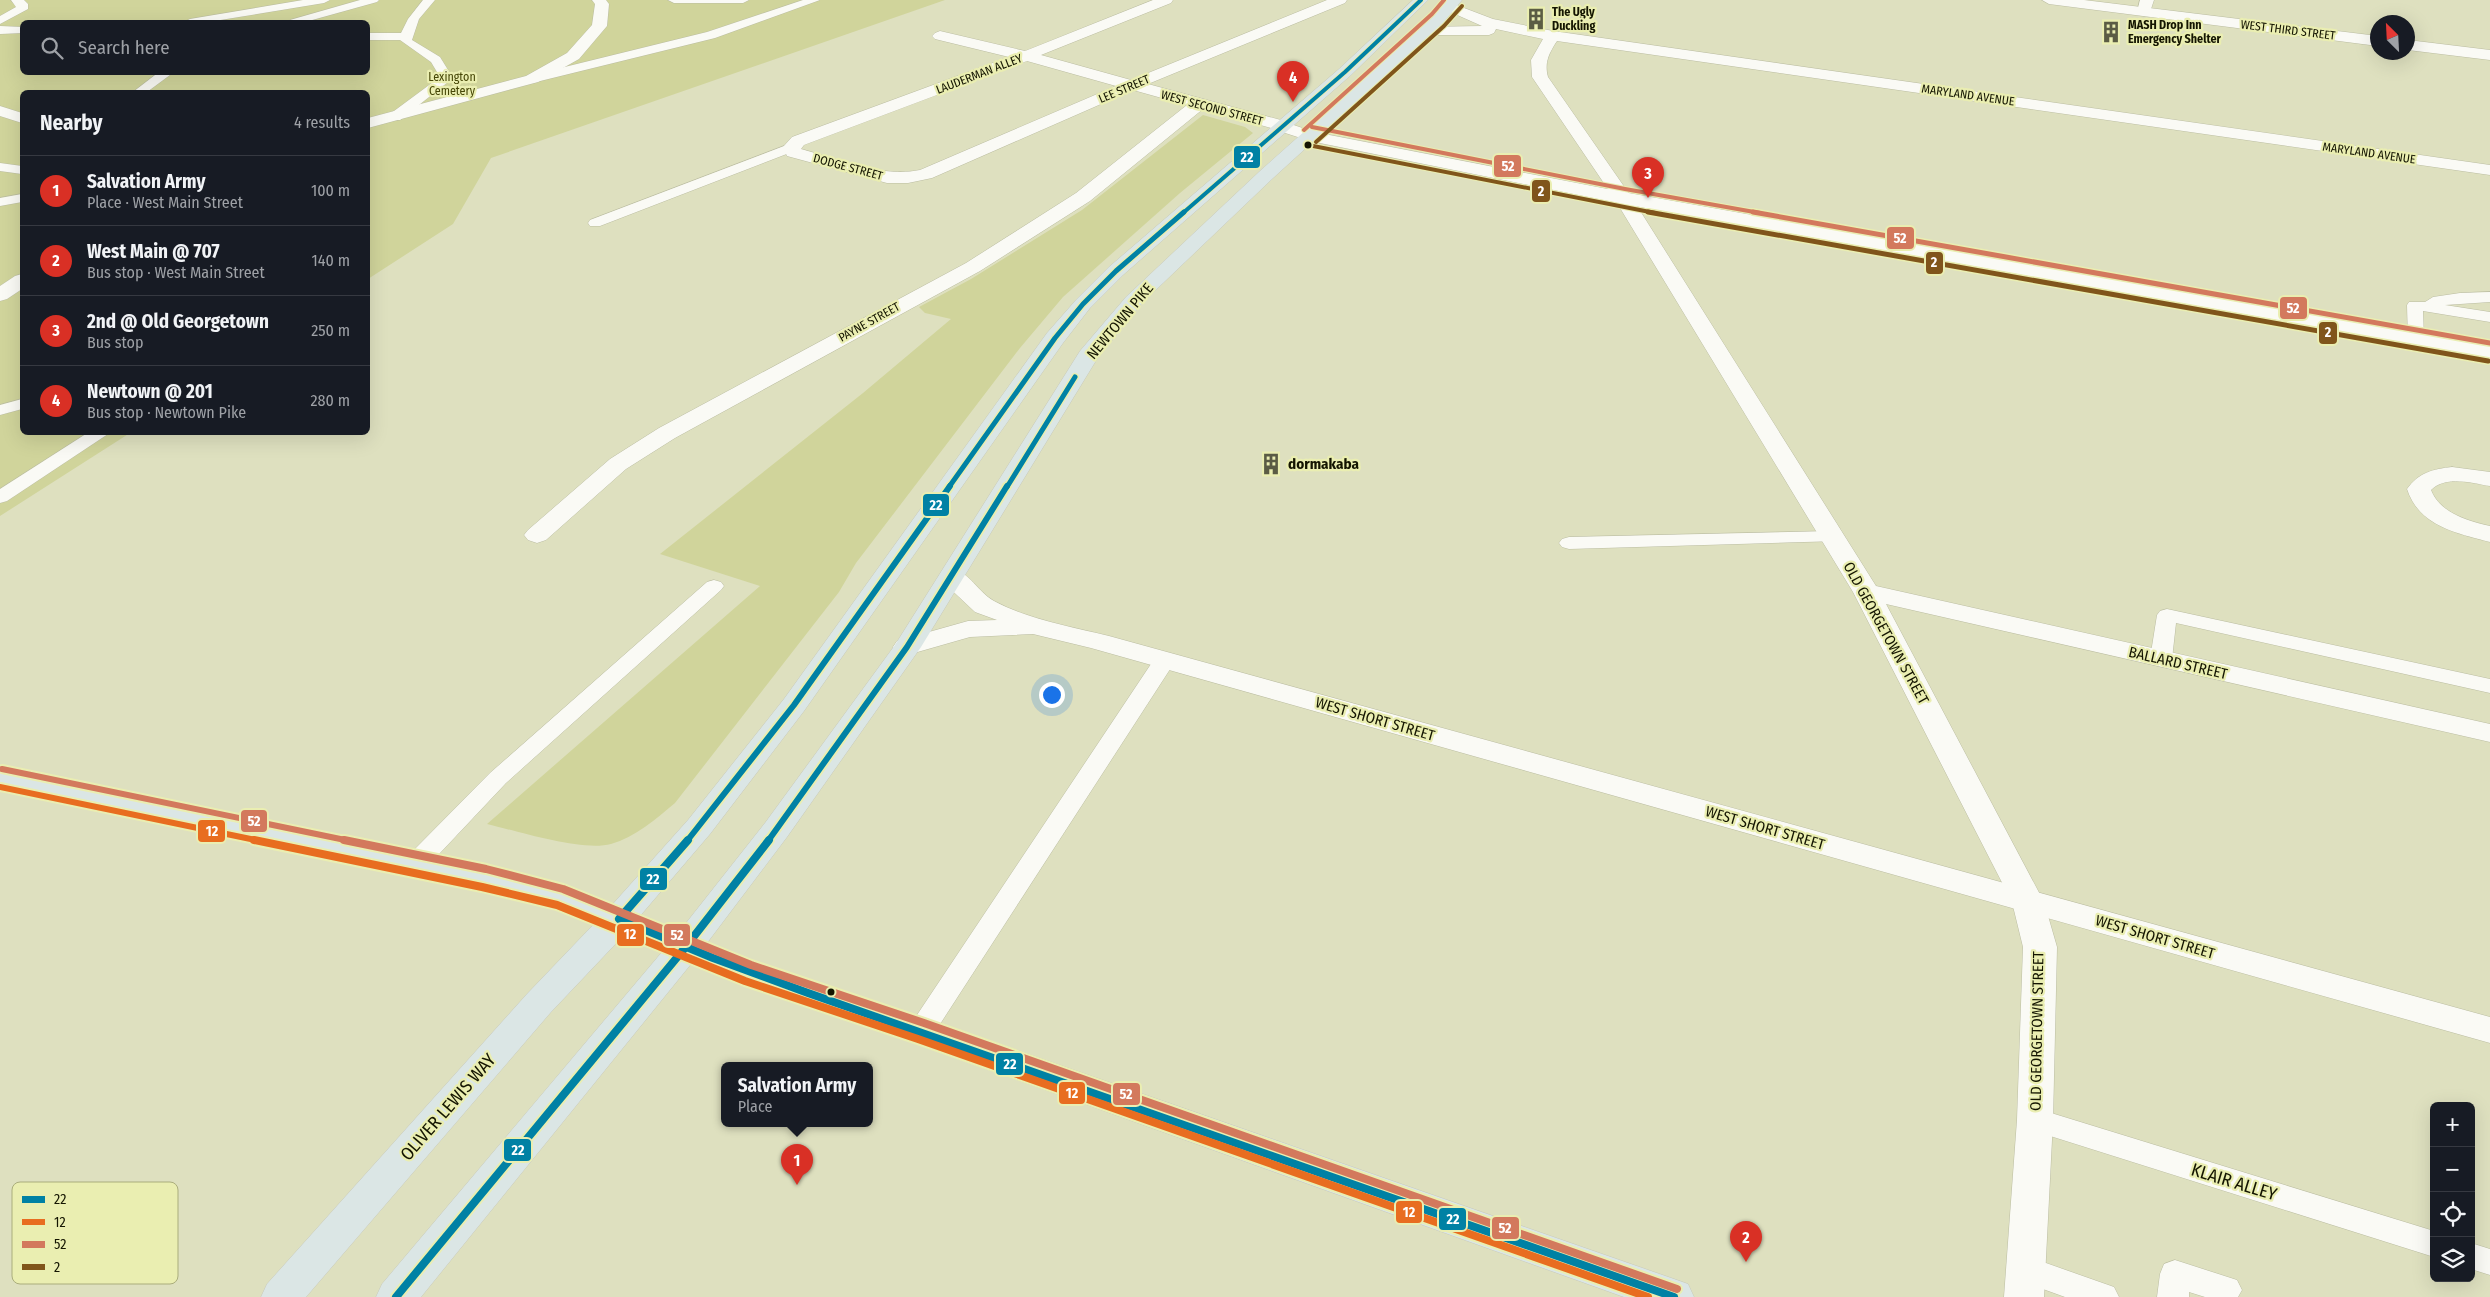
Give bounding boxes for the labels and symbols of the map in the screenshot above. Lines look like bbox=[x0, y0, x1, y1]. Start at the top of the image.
place label: The Ugly Duckling bbox=[1552, 5, 1595, 33]
building icon: The Ugly Duckling bbox=[1523, 6, 1549, 32]
north arrow bbox=[2370, 15, 2415, 60]
street label: WEST THIRD STREET bbox=[2240, 17, 2337, 43]
place label: MASH Drop Inn Emergency Shelter bbox=[2128, 18, 2222, 46]
building icon: MASH Drop Inn Emergency Shelter bbox=[2098, 19, 2124, 45]
street label: LAUDERMAN ALLEY bbox=[934, 51, 1024, 97]
pin: 4 bbox=[1277, 61, 1309, 102]
park label: Lexington Cemetery bbox=[428, 70, 476, 98]
street label: LEE STREET bbox=[1096, 72, 1152, 106]
street label: MARYLAND AVENUE bbox=[1921, 82, 2016, 108]
street label: WEST SECOND STREET bbox=[1159, 88, 1265, 128]
unlabelled marker bbox=[1303, 140, 1313, 150]
street label: MARYLAND AVENUE bbox=[2322, 140, 2417, 166]
line badge: 22 bbox=[1233, 145, 1261, 169]
text: 22 bbox=[1240, 149, 1254, 166]
street label: DODGE STREET bbox=[812, 151, 885, 183]
line badge: 52 bbox=[1493, 154, 1522, 178]
pin: 3 bbox=[1632, 157, 1664, 198]
text: 52 bbox=[1501, 158, 1515, 175]
line badge: 2 bbox=[1531, 179, 1551, 203]
text: 2 bbox=[1537, 183, 1545, 200]
line badge: 52 bbox=[1886, 226, 1915, 250]
text: 52 bbox=[1893, 230, 1907, 247]
line badge: 2 bbox=[1925, 251, 1944, 275]
text: 2 bbox=[1930, 254, 1938, 271]
street label: NEWTOWN PIKE bbox=[1083, 279, 1157, 363]
line badge: 52 bbox=[2279, 296, 2308, 320]
street label: PAYNE STREET bbox=[836, 299, 902, 345]
text: 52 bbox=[2286, 300, 2300, 317]
line badge: 2 bbox=[2318, 321, 2338, 345]
text: 2 bbox=[2324, 324, 2332, 341]
building icon: dormakaba bbox=[1258, 451, 1284, 477]
place label: dormakaba bbox=[1288, 455, 1359, 473]
line badge: 22 bbox=[922, 493, 950, 517]
text: 22 bbox=[929, 497, 943, 514]
street label: OLD GEORGETOWN STREET bbox=[1839, 559, 1933, 707]
street label: BALLARD STREET bbox=[2127, 643, 2229, 683]
your location bbox=[1039, 682, 1065, 708]
street label: WEST SHORT STREET bbox=[1313, 693, 1437, 745]
street label: WEST SHORT STREET bbox=[1703, 802, 1827, 854]
line badge: 52 bbox=[240, 809, 268, 833]
text: 52 bbox=[247, 813, 261, 830]
line badge: 12 bbox=[197, 819, 226, 843]
text: 12 bbox=[206, 823, 219, 840]
line badge: 22 bbox=[639, 867, 668, 891]
text: 22 bbox=[646, 871, 660, 888]
street label: WEST SHORT STREET bbox=[2093, 911, 2217, 963]
line badge: 12 bbox=[616, 923, 645, 947]
line badge: 52 bbox=[663, 923, 691, 947]
text: 12 bbox=[624, 926, 637, 943]
text: 52 bbox=[670, 927, 684, 944]
street label: OLD GEORGETOWN STREET bbox=[2027, 951, 2047, 1111]
unlabelled marker bbox=[826, 987, 836, 997]
street label: OLIVER LEWIS WAY bbox=[396, 1049, 500, 1165]
line badge: 22 bbox=[995, 1052, 1024, 1076]
text: 22 bbox=[1003, 1056, 1017, 1073]
line badge: 12 bbox=[1058, 1081, 1086, 1105]
line badge: 52 bbox=[1112, 1082, 1141, 1106]
text: 12 bbox=[1066, 1085, 1079, 1102]
text: 52 bbox=[1119, 1086, 1133, 1103]
line badge: 22 bbox=[503, 1138, 532, 1162]
text: 22 bbox=[511, 1142, 525, 1159]
pin: 1 bbox=[781, 1144, 813, 1185]
street label: KLAIR ALLEY bbox=[2188, 1159, 2280, 1205]
legend bbox=[12, 1182, 178, 1284]
text: 22 bbox=[54, 1191, 66, 1208]
line badge: 12 bbox=[1395, 1200, 1423, 1224]
text: 12 bbox=[1403, 1204, 1416, 1221]
line badge: 22 bbox=[1438, 1207, 1467, 1231]
text: 22 bbox=[1446, 1211, 1460, 1228]
text: 12 bbox=[54, 1214, 66, 1231]
line badge: 52 bbox=[1491, 1216, 1520, 1240]
text: 52 bbox=[1498, 1220, 1512, 1237]
pin: 2 bbox=[1730, 1221, 1762, 1262]
text: 52 bbox=[54, 1236, 66, 1253]
text: 2 bbox=[54, 1259, 60, 1276]

